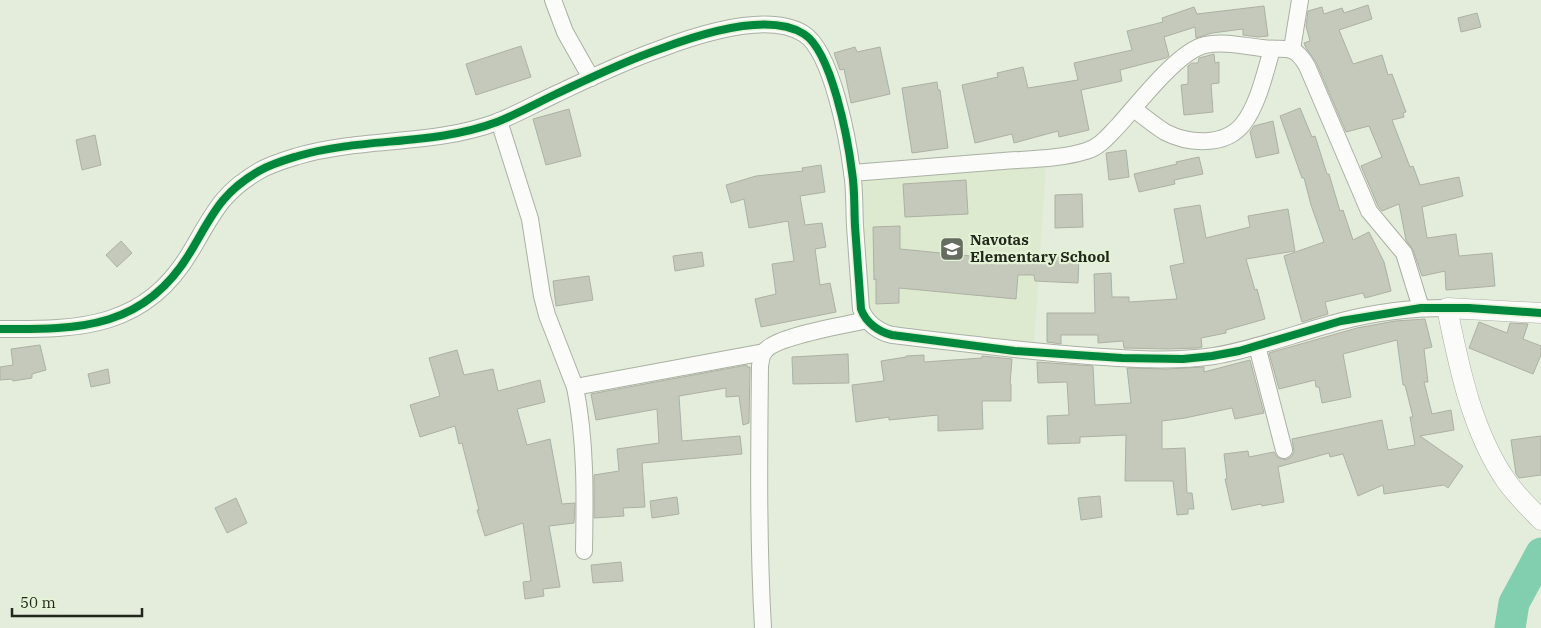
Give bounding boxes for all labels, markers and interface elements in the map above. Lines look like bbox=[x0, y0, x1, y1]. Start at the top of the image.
place label: Navotas Elementary School bbox=[970, 230, 1110, 266]
school or university icon: Navotas Elementary School bbox=[939, 236, 965, 262]
scale bar bbox=[12, 586, 142, 618]
text: 50 m bbox=[20, 593, 56, 612]

